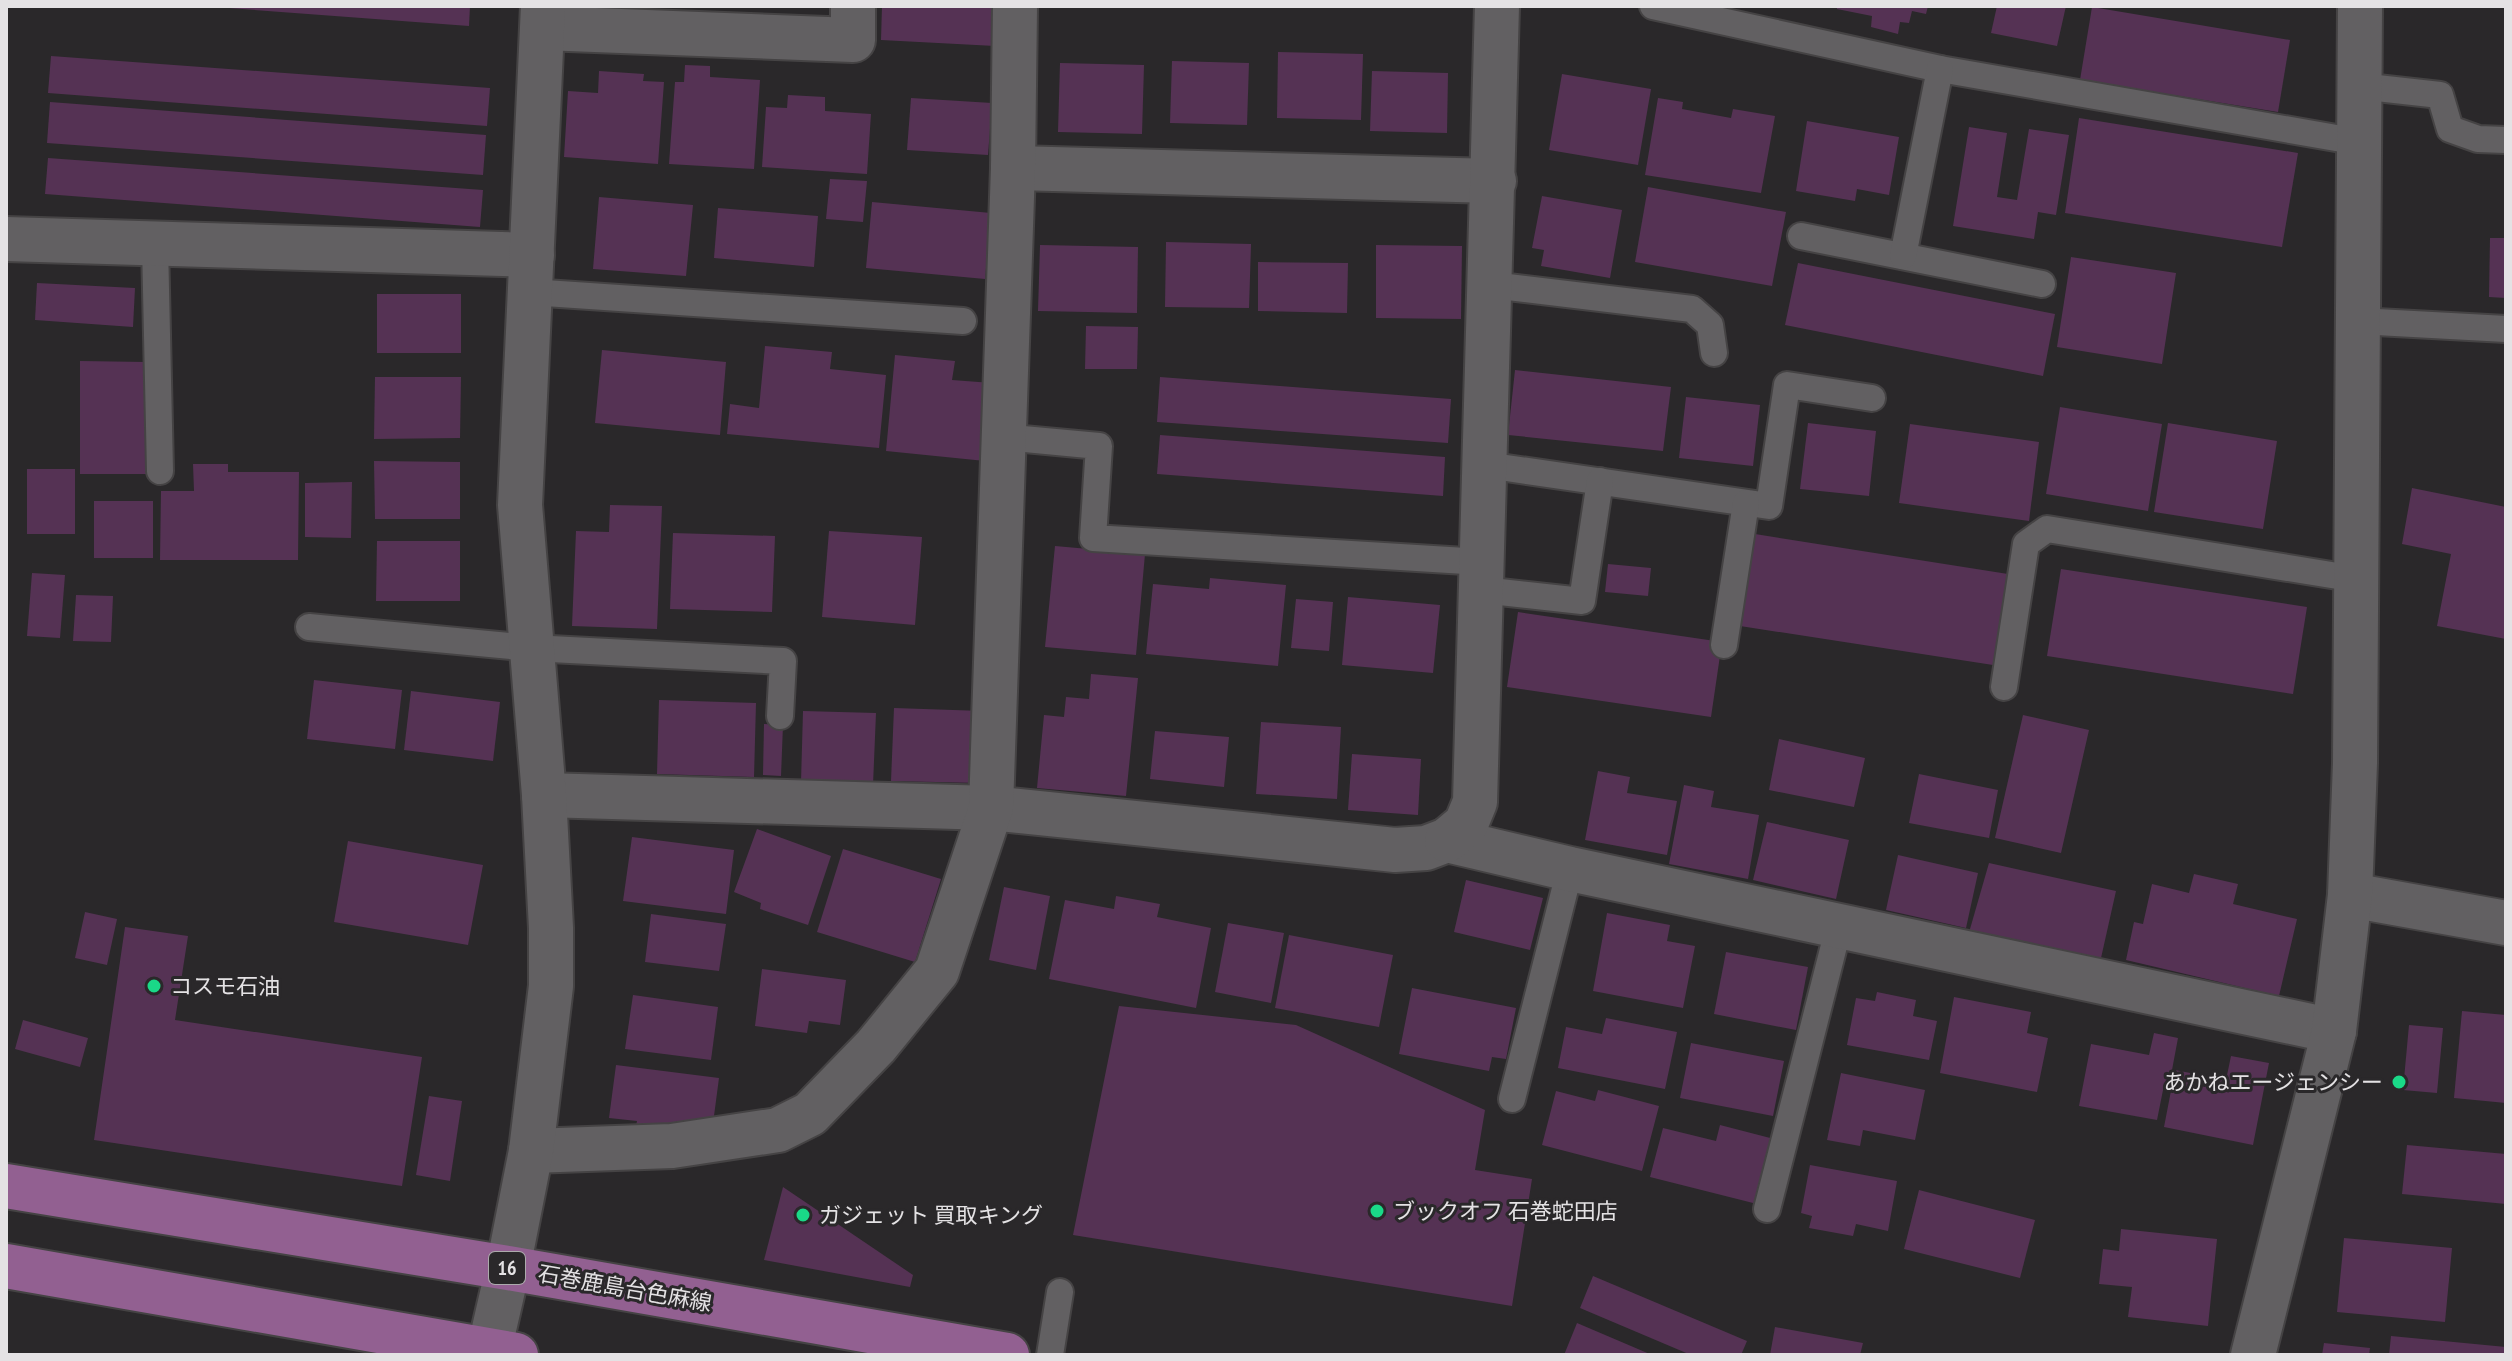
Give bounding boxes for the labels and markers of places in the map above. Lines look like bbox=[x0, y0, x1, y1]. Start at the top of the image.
place label: コスモ石油 bbox=[170, 972, 280, 1000]
marker: コスモ石油 bbox=[145, 977, 163, 995]
place label: あかねエージェンシー bbox=[2163, 1068, 2383, 1096]
marker: あかねエージェンシー bbox=[2390, 1073, 2408, 1091]
place label: ブックオフ 石巻蛇田店 bbox=[1393, 1197, 1618, 1225]
place label: ガジェット 買取キング bbox=[819, 1201, 1043, 1229]
marker: ブックオフ 石巻蛇田店 bbox=[1368, 1202, 1386, 1220]
marker: ガジェット 買取キング bbox=[794, 1206, 812, 1224]

